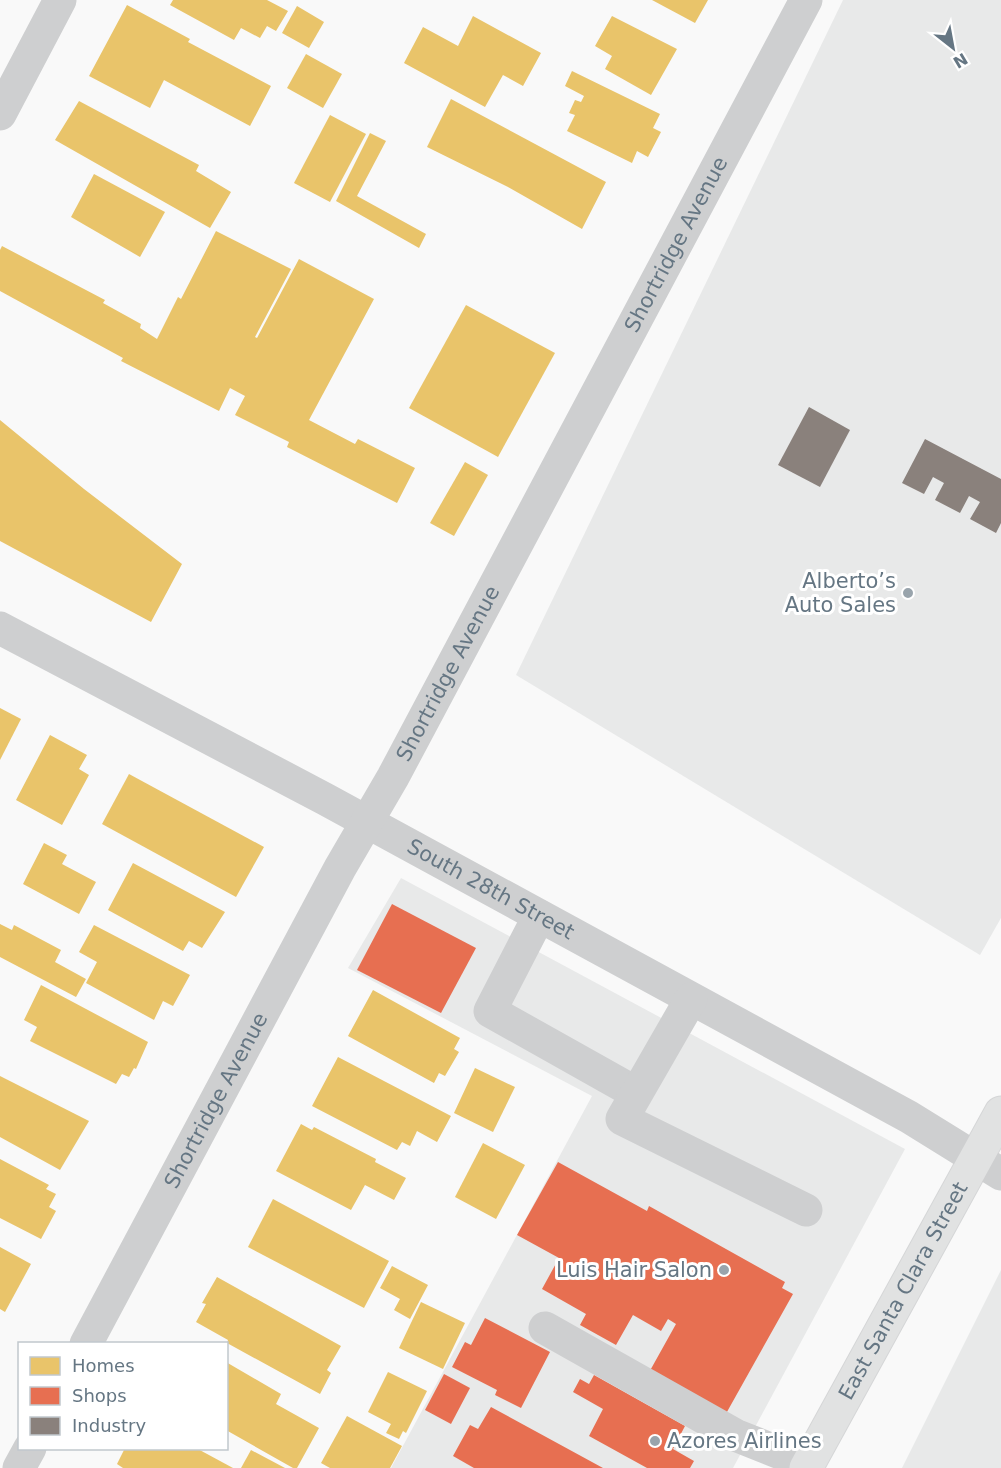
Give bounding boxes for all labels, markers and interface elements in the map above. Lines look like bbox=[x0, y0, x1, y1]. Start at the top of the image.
north arrow bbox=[923, 18, 983, 78]
text: N bbox=[950, 49, 971, 72]
street label: Shortridge Avenue bbox=[620, 153, 733, 336]
place label: Alberto’s Auto Sales bbox=[785, 569, 896, 617]
street label: Shortridge Avenue bbox=[392, 582, 504, 765]
marker: Alberto’s Auto Sales bbox=[901, 586, 915, 600]
street label: South 28th Street bbox=[403, 834, 578, 944]
street label: Shortridge Avenue bbox=[159, 1009, 272, 1192]
street label: East Santa Clara Street bbox=[834, 1178, 973, 1404]
place label: Luis Hair Salon bbox=[556, 1258, 712, 1282]
marker: Luis Hair Salon bbox=[717, 1263, 731, 1277]
legend bbox=[18, 1342, 228, 1450]
text: Homes bbox=[72, 1355, 135, 1376]
text: Shops bbox=[72, 1385, 127, 1406]
text: Industry bbox=[72, 1415, 146, 1436]
place label: Azores Airlines bbox=[667, 1429, 822, 1453]
marker: Azores Airlines bbox=[648, 1434, 662, 1448]

